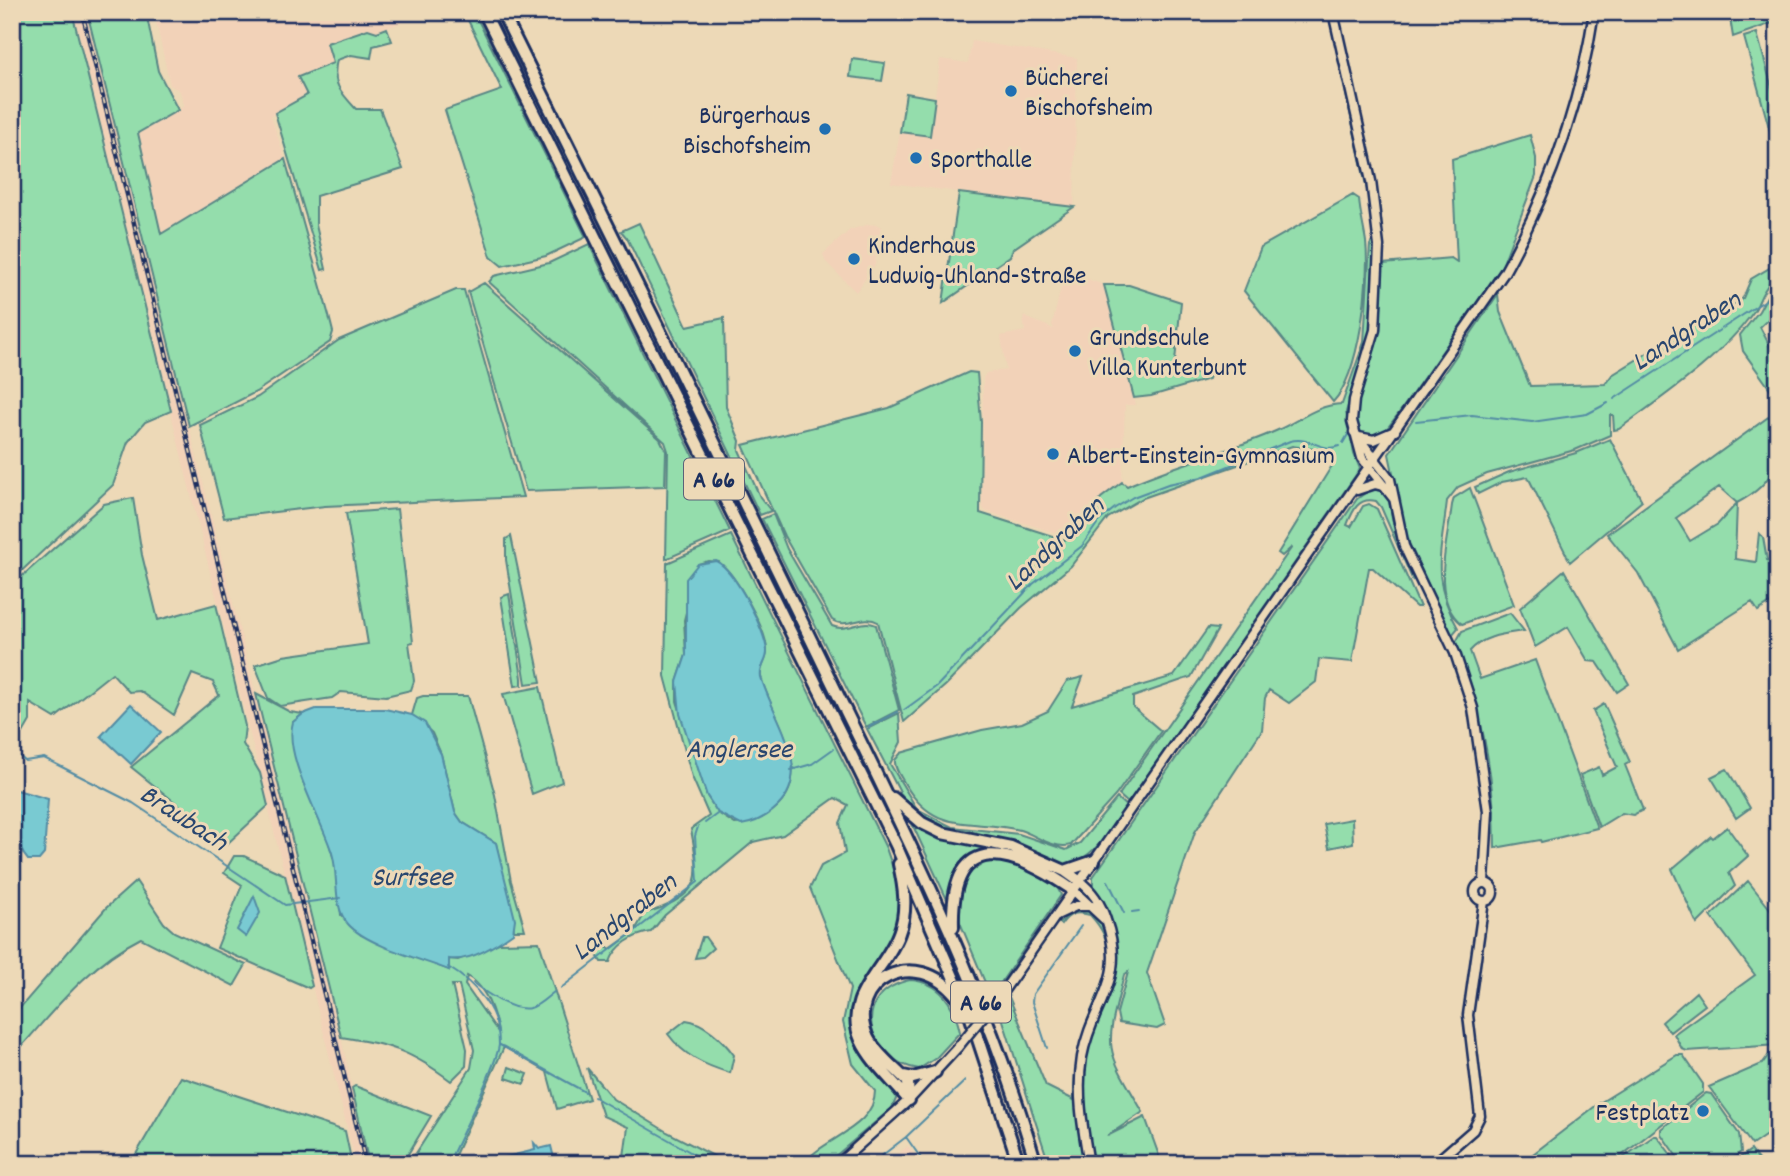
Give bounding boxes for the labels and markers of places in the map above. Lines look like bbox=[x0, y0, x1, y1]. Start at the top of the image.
place label: Bücherei Bischofsheim bbox=[1025, 61, 1153, 128]
marker: Bücherei Bischofsheim bbox=[1003, 83, 1019, 99]
place label: Bürgerhaus Bischofsheim bbox=[683, 99, 811, 166]
marker: Bürgerhaus Bischofsheim bbox=[817, 121, 833, 137]
place label: Sporthalle bbox=[930, 143, 1032, 180]
marker: Sporthalle bbox=[908, 150, 924, 166]
place label: Kinderhaus Ludwig-Uhland-Straße bbox=[868, 229, 1086, 296]
marker: Kinderhaus Ludwig-Uhland-Straße bbox=[846, 251, 862, 267]
place label: Grundschule Villa Kunterbunt bbox=[1089, 321, 1247, 388]
marker: Grundschule Villa Kunterbunt bbox=[1067, 343, 1083, 359]
place label: Albert-Einstein-Gymnasium bbox=[1067, 439, 1335, 476]
marker: Albert-Einstein-Gymnasium bbox=[1045, 446, 1061, 462]
place label: Festplatz bbox=[1596, 1096, 1689, 1133]
marker: Festplatz bbox=[1695, 1103, 1711, 1119]

